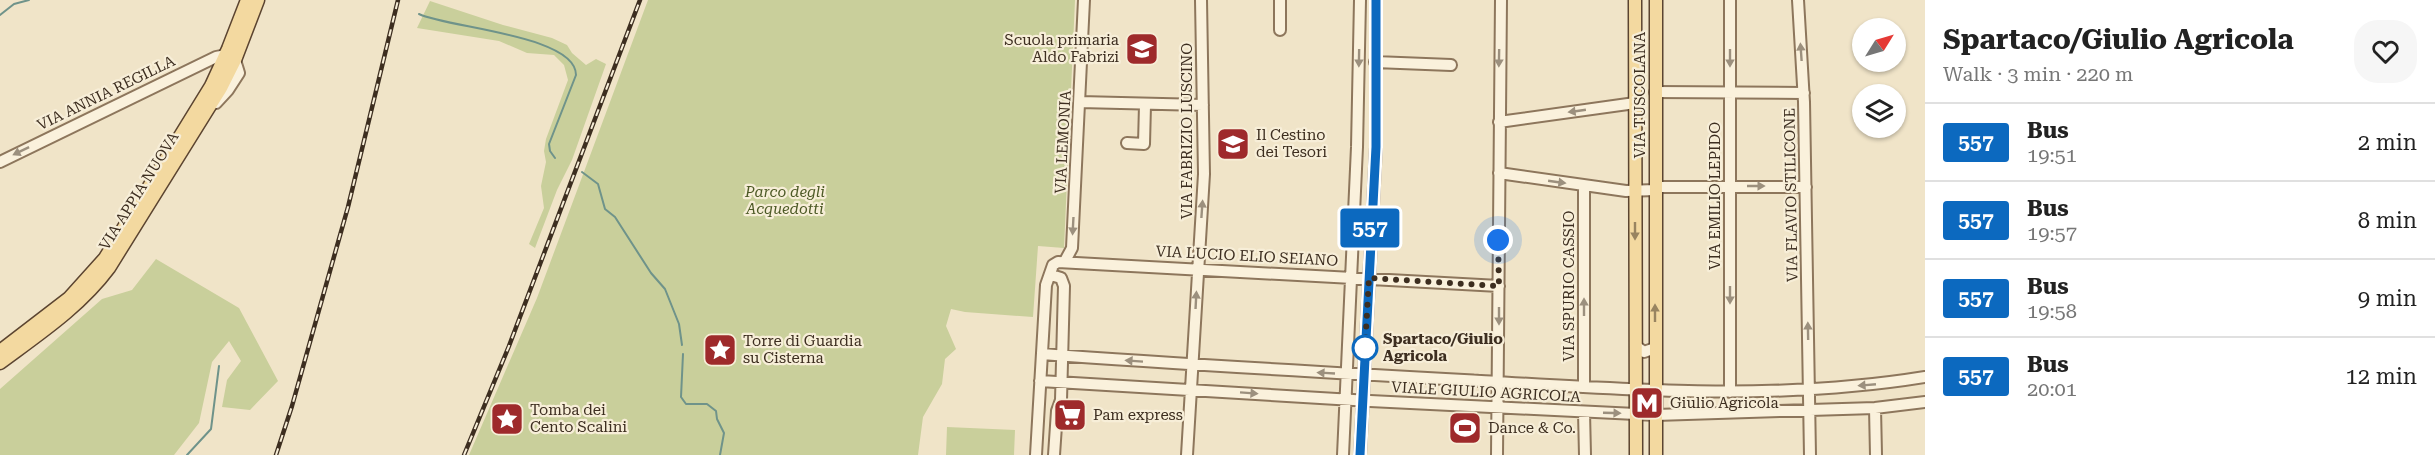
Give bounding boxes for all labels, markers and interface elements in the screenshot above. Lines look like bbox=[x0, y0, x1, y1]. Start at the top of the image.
north arrow bbox=[1852, 18, 1906, 72]
map controls bbox=[1852, 18, 1906, 138]
button: heart bbox=[2354, 20, 2417, 83]
text: Spartaco/Giulio Agricola bbox=[1943, 23, 2294, 56]
place label: Scuola primaria Aldo Fabrizi bbox=[1004, 31, 1119, 66]
school or university icon: Scuola primaria Aldo Fabrizi bbox=[1124, 31, 1160, 67]
street label: VIA TUSCOLANA bbox=[1631, 31, 1649, 158]
one-way arrow bbox=[1796, 42, 1806, 61]
street label: VIA FABRIZIO LUSCINO bbox=[1178, 43, 1196, 219]
one-way arrow bbox=[1354, 49, 1364, 68]
one-way arrow bbox=[1494, 49, 1504, 68]
one-way arrow bbox=[1725, 49, 1735, 68]
street label: VIA ANNIA REGILLA bbox=[34, 52, 178, 134]
text: Walk · 3 min · 220 m bbox=[1943, 62, 2133, 86]
button: layers bbox=[1852, 84, 1906, 138]
street label: VIA LEMONIA bbox=[1051, 89, 1075, 194]
one-way arrow bbox=[1568, 106, 1587, 115]
street label: VIA FLAVIO STILICONE bbox=[1780, 108, 1802, 282]
text: Bus bbox=[2027, 118, 2069, 143]
street label: VIA EMILIO LEPIDO bbox=[1706, 122, 1724, 270]
school or university icon: Il Cestino dei Tesori bbox=[1215, 126, 1251, 162]
place label: Il Cestino dei Tesori bbox=[1256, 126, 1327, 161]
street label: VIA APPIA NUOVA bbox=[95, 128, 183, 253]
text: 557 bbox=[1958, 130, 1994, 154]
text: 2 min bbox=[2358, 130, 2417, 155]
text: 19:51 bbox=[2027, 143, 2077, 167]
one-way arrow bbox=[13, 147, 30, 156]
one-way arrow bbox=[1548, 177, 1567, 186]
one-way arrow bbox=[1746, 182, 1765, 191]
park label: Parco degli Acquedotti bbox=[744, 183, 825, 218]
text: Bus bbox=[2027, 196, 2069, 221]
one-way arrow bbox=[1198, 200, 1207, 219]
line badge: 557 bbox=[1336, 208, 1404, 248]
text: 557 bbox=[1958, 208, 1994, 232]
text: 8 min bbox=[2358, 208, 2417, 233]
street label: VIA SPURIO CASSIO bbox=[1560, 211, 1578, 361]
text: 557 bbox=[1352, 216, 1388, 240]
one-way arrow bbox=[1069, 217, 1078, 236]
one-way arrow bbox=[1630, 221, 1640, 240]
text: 19:57 bbox=[2027, 221, 2077, 245]
your location bbox=[1483, 225, 1513, 255]
street label: VIA LUCIO ELIO SEIANO bbox=[1155, 242, 1339, 270]
text: Bus bbox=[2027, 274, 2069, 299]
one-way arrow bbox=[1725, 286, 1735, 305]
text: 557 bbox=[1958, 286, 1994, 310]
text: 9 min bbox=[2358, 286, 2417, 311]
one-way arrow bbox=[1192, 291, 1201, 310]
one-way arrow bbox=[1579, 298, 1589, 317]
text: 19:58 bbox=[2027, 299, 2077, 323]
one-way arrow bbox=[1650, 303, 1660, 322]
one-way arrow bbox=[1494, 307, 1504, 326]
one-way arrow bbox=[1803, 321, 1813, 340]
place label: Spartaco/Giulio Agricola bbox=[1383, 330, 1503, 365]
place icon: Torre di Guardia su Cisterna bbox=[702, 332, 738, 368]
place label: Torre di Guardia su Cisterna bbox=[743, 332, 862, 367]
marker: Spartaco/Giulio Agricola bbox=[1352, 335, 1378, 361]
text: Bus bbox=[2027, 352, 2069, 377]
one-way arrow bbox=[1124, 357, 1143, 366]
text: 557 bbox=[1958, 364, 1994, 388]
text: 12 min bbox=[2346, 364, 2417, 389]
one-way arrow bbox=[1316, 368, 1335, 377]
text: 20:01 bbox=[2027, 377, 2077, 401]
street label: VIALE GIULIO AGRICOLA bbox=[1391, 378, 1582, 406]
one-way arrow bbox=[1858, 380, 1877, 390]
metro station icon: Giulio Agricola bbox=[1629, 385, 1665, 421]
one-way arrow bbox=[1240, 388, 1259, 398]
place label: Giulio Agricola bbox=[1670, 394, 1779, 412]
supermarket icon: Pam express bbox=[1052, 397, 1088, 433]
place icon: Tomba dei Cento Scalini bbox=[489, 401, 525, 437]
place label: Tomba dei Cento Scalini bbox=[530, 401, 627, 436]
place label: Pam express bbox=[1093, 406, 1183, 424]
one-way arrow bbox=[1602, 409, 1621, 418]
sports icon: Dance & Co. bbox=[1447, 410, 1483, 446]
place label: Dance & Co. bbox=[1488, 419, 1576, 437]

